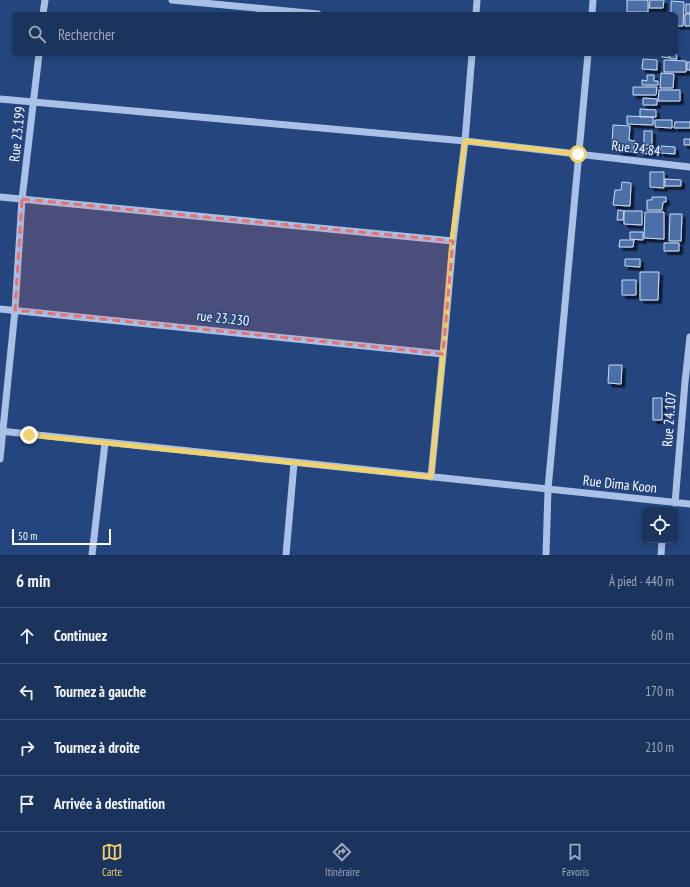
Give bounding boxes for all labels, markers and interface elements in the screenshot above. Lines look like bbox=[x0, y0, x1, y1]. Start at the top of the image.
search box bbox=[12, 12, 678, 56]
icon: search bbox=[26, 23, 48, 45]
text: Rechercher bbox=[58, 25, 115, 44]
street label: Rue 23.199 bbox=[5, 105, 29, 163]
street label: Rue 24.84 bbox=[610, 136, 662, 160]
route start bbox=[569, 145, 587, 163]
street label: rue 23.230 bbox=[196, 306, 250, 330]
street label: Rue 24.107 bbox=[658, 391, 680, 447]
route end bbox=[20, 426, 38, 444]
street label: Rue Dima Koon bbox=[582, 471, 658, 497]
map controls bbox=[642, 507, 678, 543]
button: locate bbox=[642, 507, 678, 543]
scale bar bbox=[12, 527, 111, 546]
text: 50 m bbox=[18, 529, 37, 543]
text: 6 min bbox=[16, 570, 50, 592]
text: À pied · 440 m bbox=[609, 573, 674, 590]
icon: ahead bbox=[16, 625, 38, 647]
text: Continuez bbox=[54, 626, 107, 645]
text: 60 m bbox=[651, 627, 674, 644]
icon: left bbox=[16, 681, 38, 703]
text: Tournez à gauche bbox=[54, 682, 146, 701]
text: 170 m bbox=[645, 683, 674, 700]
icon: right bbox=[16, 737, 38, 759]
text: Tournez à droite bbox=[54, 738, 140, 757]
text: 210 m bbox=[645, 739, 674, 756]
icon: arrive bbox=[16, 793, 38, 815]
text: Arrivée à destination bbox=[54, 794, 165, 813]
tab: Carte bbox=[101, 841, 123, 879]
tab: Itinéraire bbox=[325, 841, 360, 879]
tab: Favoris bbox=[562, 841, 589, 879]

